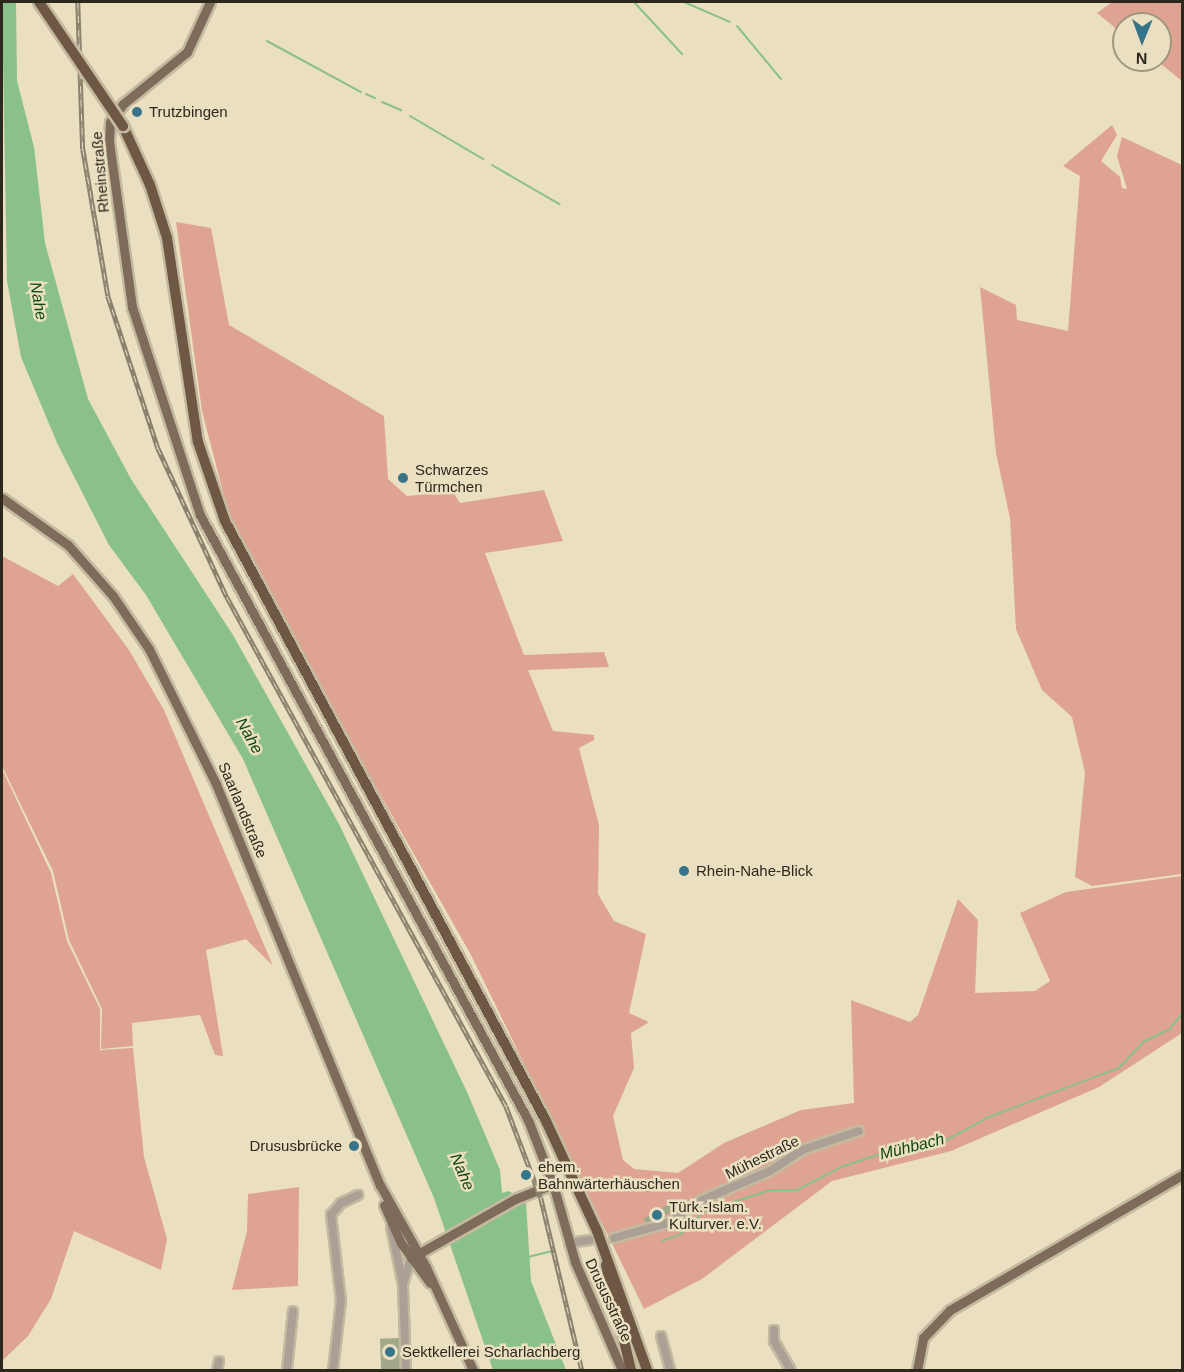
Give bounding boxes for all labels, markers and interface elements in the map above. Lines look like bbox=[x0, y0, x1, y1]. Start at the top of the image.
north arrow bbox=[1112, 12, 1172, 72]
text: N bbox=[1136, 50, 1148, 67]
place label: Trutzbingen bbox=[149, 103, 228, 121]
marker: Trutzbingen bbox=[130, 105, 144, 119]
street label: Rheinstraße bbox=[87, 131, 113, 213]
water label: Nahe bbox=[25, 280, 51, 322]
place label: Schwarzes Türmchen bbox=[415, 460, 488, 495]
marker: Schwarzes Türmchen bbox=[396, 471, 410, 485]
water label: Nahe bbox=[231, 715, 267, 757]
street label: Saarlandstraße bbox=[215, 759, 271, 861]
place label: Rhein-Nahe-Blick bbox=[696, 862, 813, 880]
marker: Rhein-Nahe-Blick bbox=[677, 864, 691, 878]
water label: Mühbach bbox=[878, 1130, 946, 1164]
street label: Mühestraße bbox=[722, 1131, 802, 1183]
place label: Drususbrücke bbox=[249, 1137, 342, 1155]
marker: Drususbrücke bbox=[347, 1139, 361, 1153]
water label: Nahe bbox=[446, 1151, 478, 1193]
place label: ehem. Bahnwärterhäuschen bbox=[538, 1157, 680, 1192]
marker: ehem. Bahnwärterhäuschen bbox=[519, 1168, 533, 1182]
place label: Türk.-Islam. Kulturver. e.V. bbox=[669, 1197, 762, 1232]
marker: Türk.-Islam. Kulturver. e.V. bbox=[650, 1208, 664, 1222]
street label: Drususstraße bbox=[582, 1255, 636, 1345]
place label: Sektkellerei Scharlachberg bbox=[402, 1343, 580, 1361]
marker: Sektkellerei Scharlachberg bbox=[383, 1345, 397, 1359]

